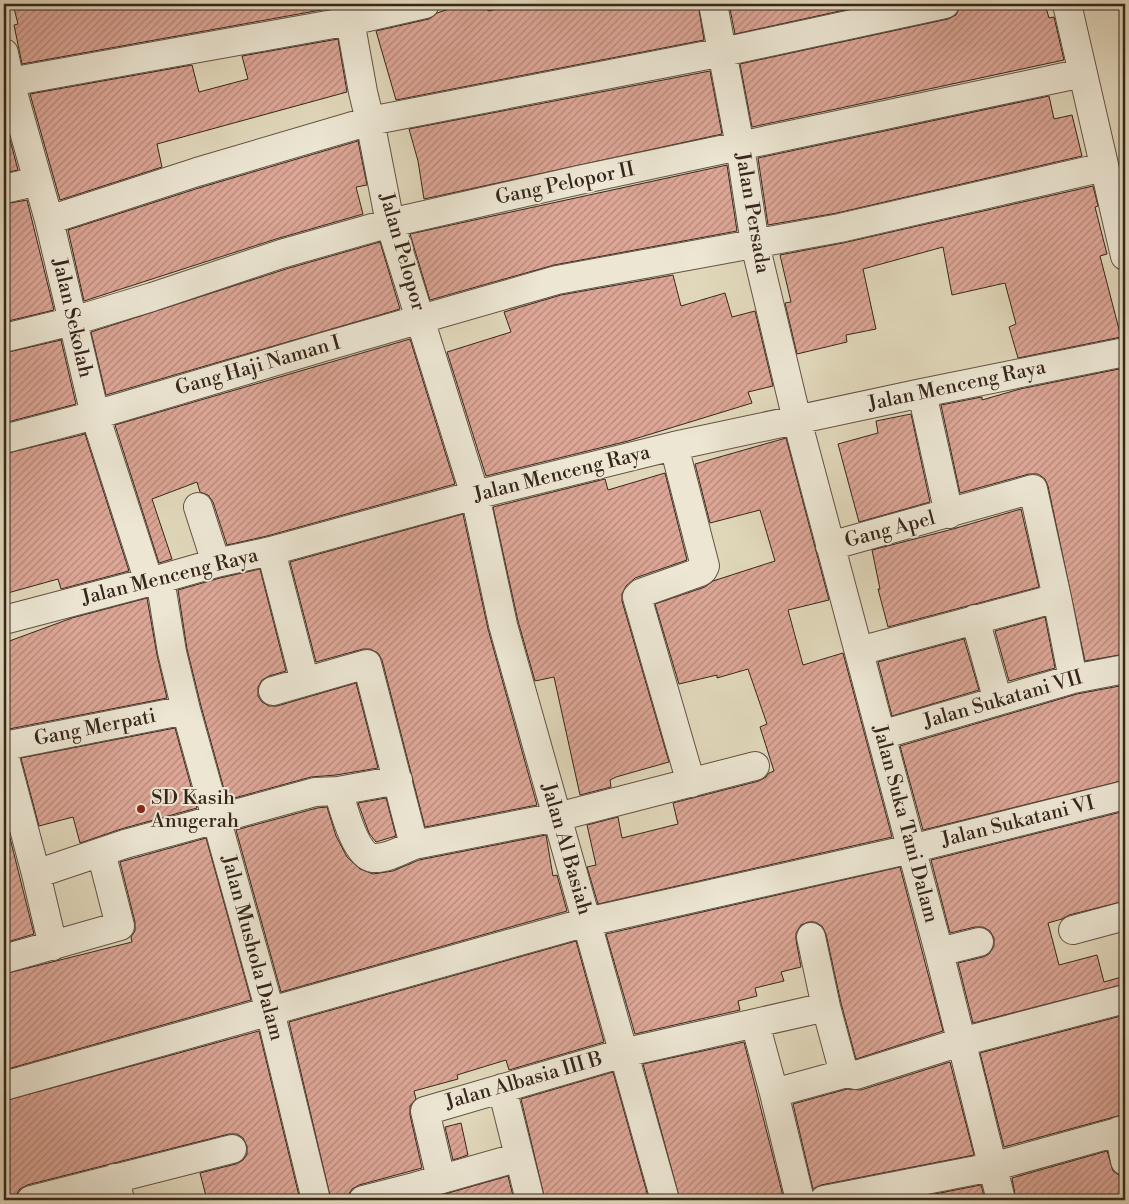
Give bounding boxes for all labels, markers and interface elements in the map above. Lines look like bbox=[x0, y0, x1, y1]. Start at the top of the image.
street label: Jalan Persada bbox=[729, 150, 775, 276]
street label: Gang Pelopor II bbox=[493, 157, 637, 211]
street label: Jalan Pelopor bbox=[373, 189, 431, 314]
street label: Jalan Sekolah bbox=[46, 255, 98, 380]
street label: Gang Haji Naman I bbox=[173, 330, 344, 402]
street label: Jalan Menceng Raya bbox=[865, 355, 1049, 417]
street label: Jalan Menceng Raya bbox=[470, 440, 654, 508]
street label: Gang Apel bbox=[842, 506, 938, 554]
street label: Jalan Menceng Raya bbox=[78, 543, 262, 611]
street label: Jalan Sukatani VII bbox=[920, 665, 1086, 735]
street label: Gang Merpati bbox=[32, 704, 158, 752]
street label: Jalan Suka Tani Dalam bbox=[866, 721, 944, 926]
street label: Jalan Al Basiah bbox=[535, 779, 597, 918]
place label: SD Kasih Anugerah bbox=[150, 786, 239, 834]
street label: Jalan Sukatani VI bbox=[938, 791, 1097, 853]
marker: SD Kasih Anugerah bbox=[135, 803, 147, 815]
street label: Jalan Mushola Dalam bbox=[215, 852, 289, 1044]
street label: Jalan Albasia III B bbox=[442, 1047, 605, 1116]

